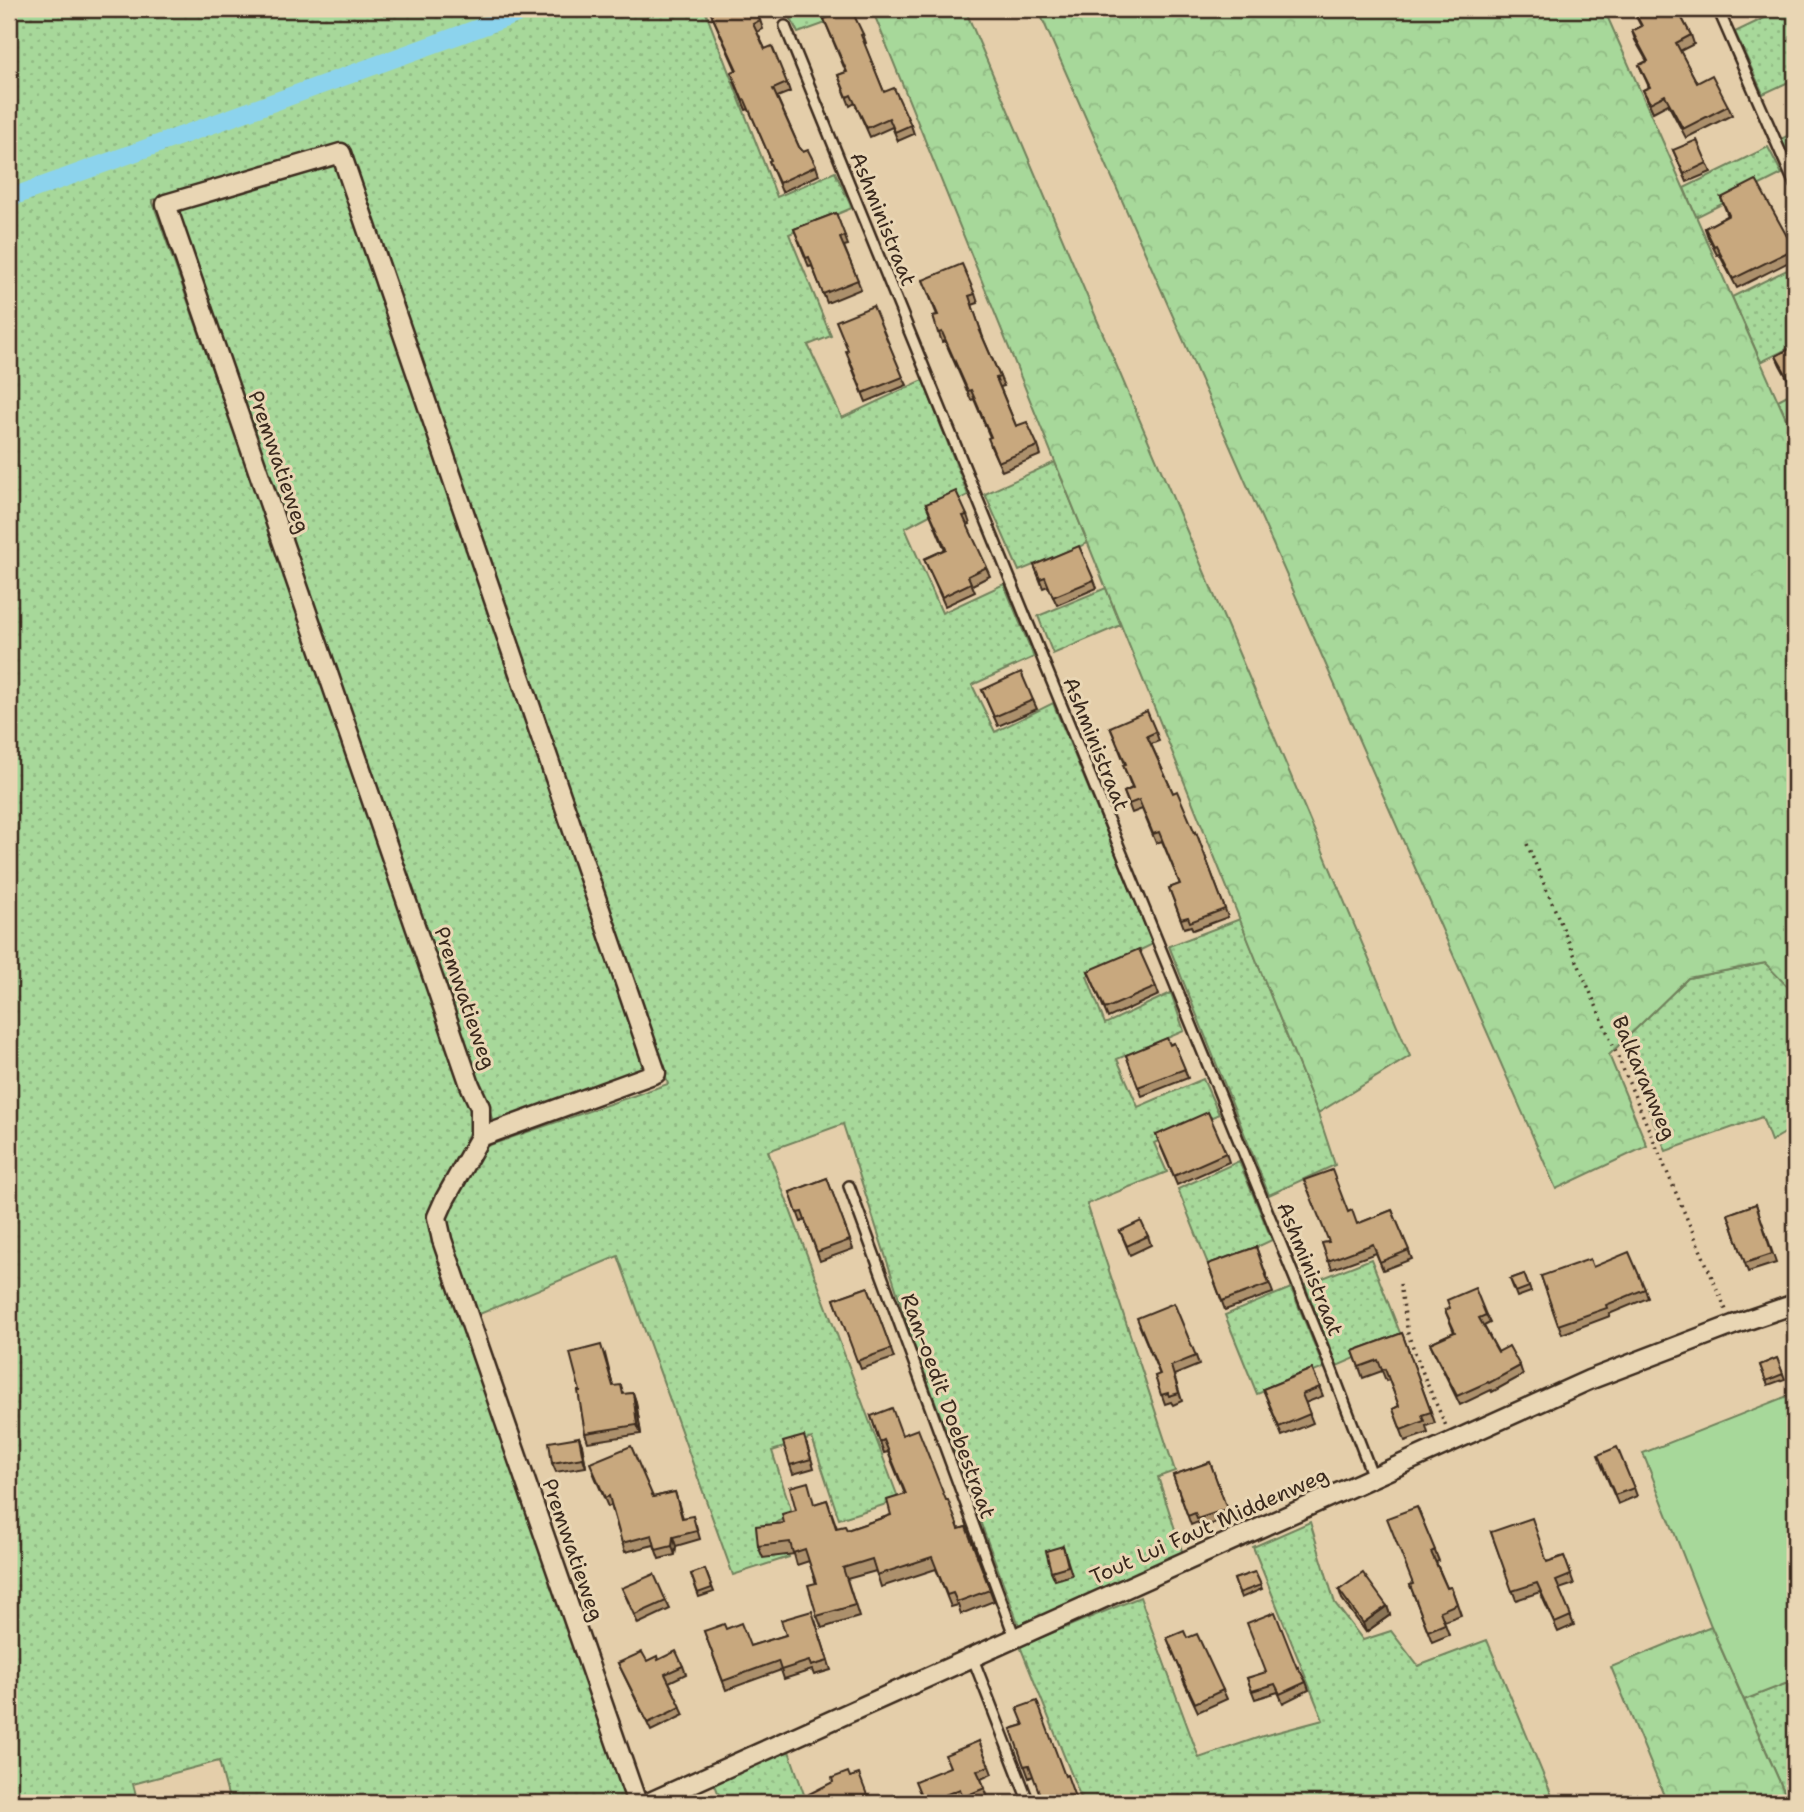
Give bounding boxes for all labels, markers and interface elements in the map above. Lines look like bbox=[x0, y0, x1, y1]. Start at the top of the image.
street label: Ashministraat bbox=[843, 148, 923, 290]
street label: Premwatieweg bbox=[241, 387, 317, 537]
street label: Ashministraat bbox=[1056, 673, 1136, 815]
street label: Premwatieweg bbox=[427, 923, 503, 1073]
street label: Balkaranweg bbox=[1605, 1012, 1683, 1144]
street label: Ashministraat bbox=[1270, 1198, 1350, 1340]
street label: Ram-oedit Doebestraat bbox=[894, 1290, 1002, 1522]
street label: Tout Lui Faut Middenweg bbox=[1085, 1461, 1333, 1591]
street label: Premwatieweg bbox=[535, 1475, 611, 1625]

